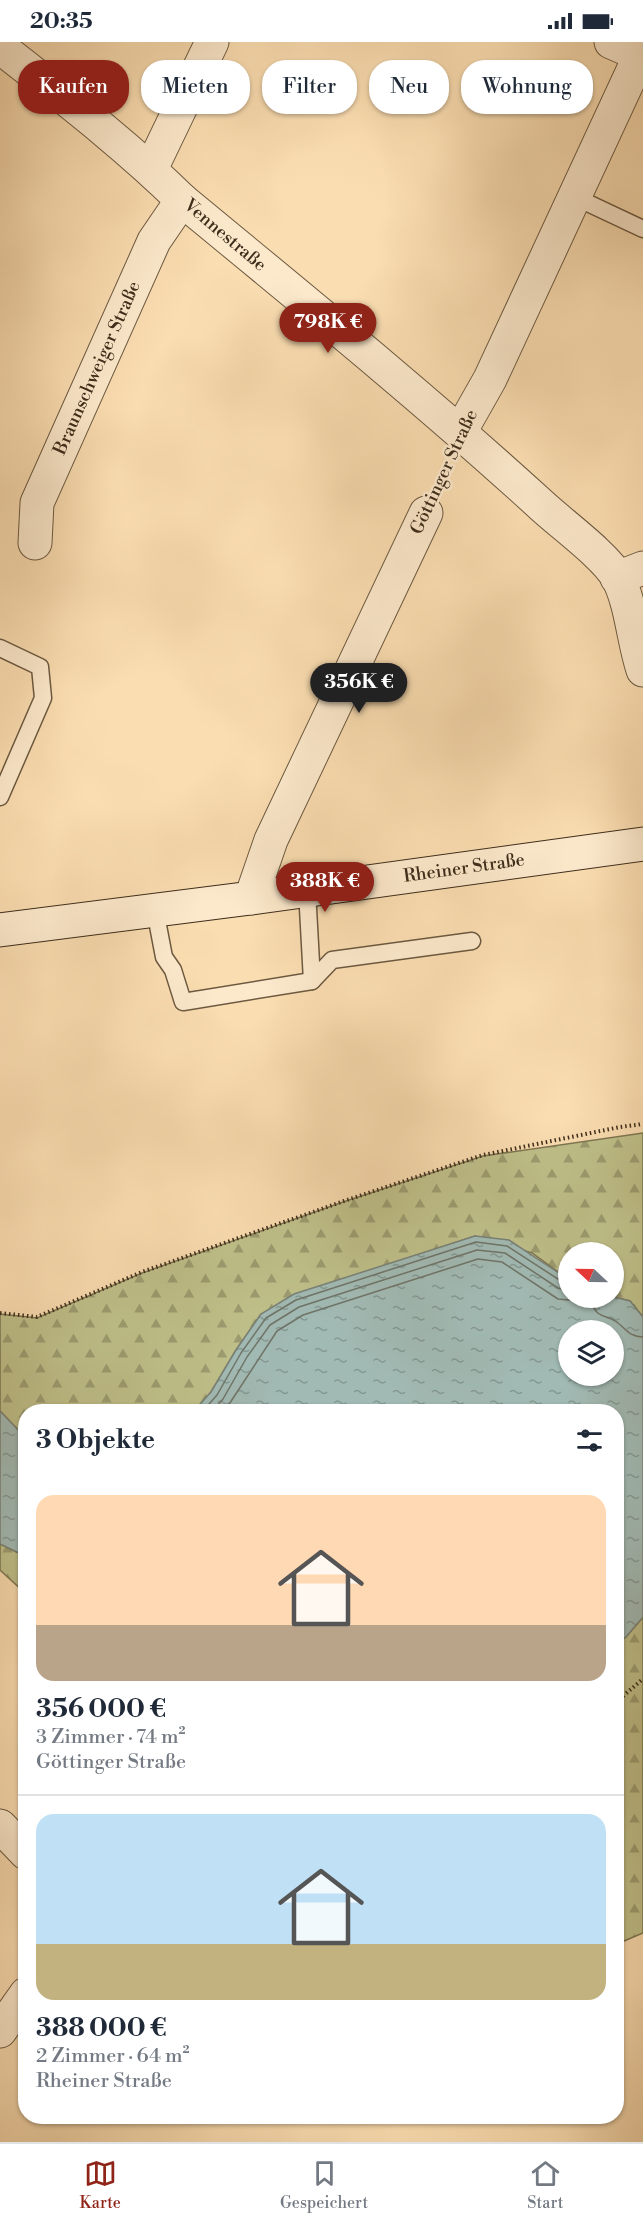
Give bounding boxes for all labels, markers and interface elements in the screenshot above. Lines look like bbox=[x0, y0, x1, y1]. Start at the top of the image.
text: 20:35 bbox=[30, 8, 93, 35]
chip: Kaufen bbox=[18, 60, 129, 114]
chip: Mieten bbox=[141, 60, 250, 114]
chip: Filter bbox=[262, 60, 357, 114]
chip: Neu bbox=[369, 60, 449, 114]
chip: Wohnung bbox=[461, 60, 593, 114]
street label: Vennestraße bbox=[178, 193, 271, 276]
street label: Braunschweiger Straße bbox=[48, 278, 146, 459]
pin: 798K € bbox=[279, 303, 377, 354]
text: 798K € bbox=[293, 310, 363, 335]
street label: Göttinger Straße bbox=[405, 406, 483, 538]
pin: 356K € bbox=[310, 663, 408, 714]
text: 356K € bbox=[324, 670, 394, 695]
street label: Rheiner Straße bbox=[402, 848, 526, 888]
pin: 388K € bbox=[276, 862, 374, 913]
text: 388K € bbox=[290, 869, 360, 894]
north arrow bbox=[558, 1242, 624, 1308]
map controls bbox=[558, 1242, 624, 1386]
button: layers bbox=[558, 1320, 624, 1386]
text: 3 Objekte bbox=[36, 1424, 155, 1456]
icon: filters bbox=[573, 1424, 606, 1457]
icon: home bbox=[267, 1534, 375, 1642]
text: 356 000 € bbox=[36, 1693, 166, 1725]
text: 3 Zimmer · 74 m² bbox=[36, 1725, 186, 1750]
text: Göttinger Straße bbox=[36, 1750, 186, 1775]
icon: home bbox=[267, 1853, 375, 1961]
text: 388 000 € bbox=[36, 2012, 167, 2044]
text: 2 Zimmer · 64 m² bbox=[36, 2044, 190, 2069]
text: Rheiner Straße bbox=[36, 2069, 172, 2094]
tab: Karte bbox=[80, 2157, 121, 2213]
tab: Gespeichert bbox=[280, 2157, 368, 2213]
tab: Start bbox=[527, 2157, 563, 2213]

